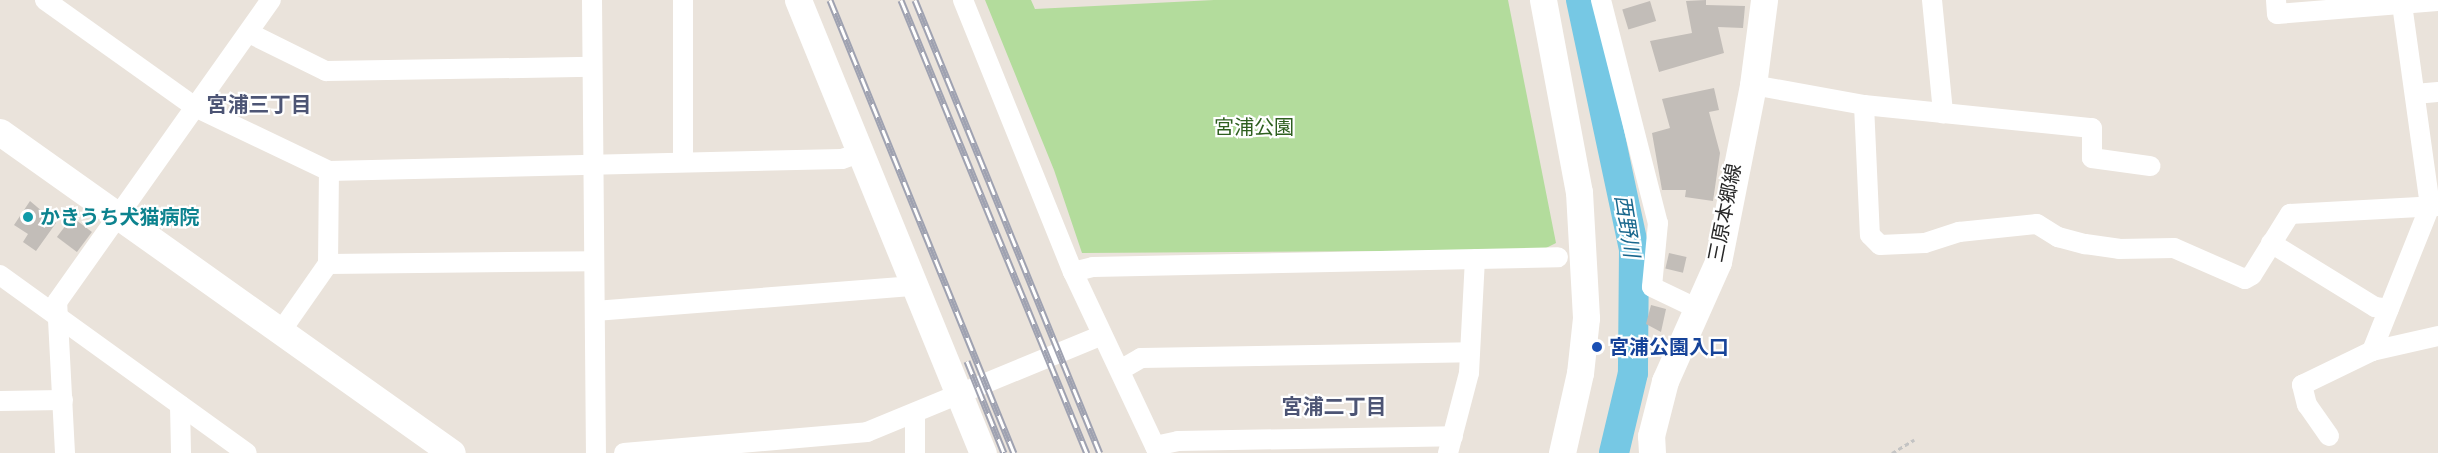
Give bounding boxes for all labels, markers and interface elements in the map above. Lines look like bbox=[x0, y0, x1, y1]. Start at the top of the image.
district label: 宮浦三丁目 bbox=[207, 92, 311, 118]
park label: 宮浦公園 bbox=[1214, 115, 1294, 139]
street label: 三原本郷線 bbox=[1704, 162, 1746, 264]
water label: 西野川 bbox=[1610, 193, 1644, 259]
place label: かきうち犬猫病院 bbox=[40, 205, 200, 229]
marker: かきうち犬猫病院 bbox=[21, 210, 35, 224]
place label: 宮浦公園入口 bbox=[1609, 335, 1729, 359]
marker: 宮浦公園入口 bbox=[1590, 340, 1604, 354]
district label: 宮浦二丁目 bbox=[1282, 394, 1386, 420]

